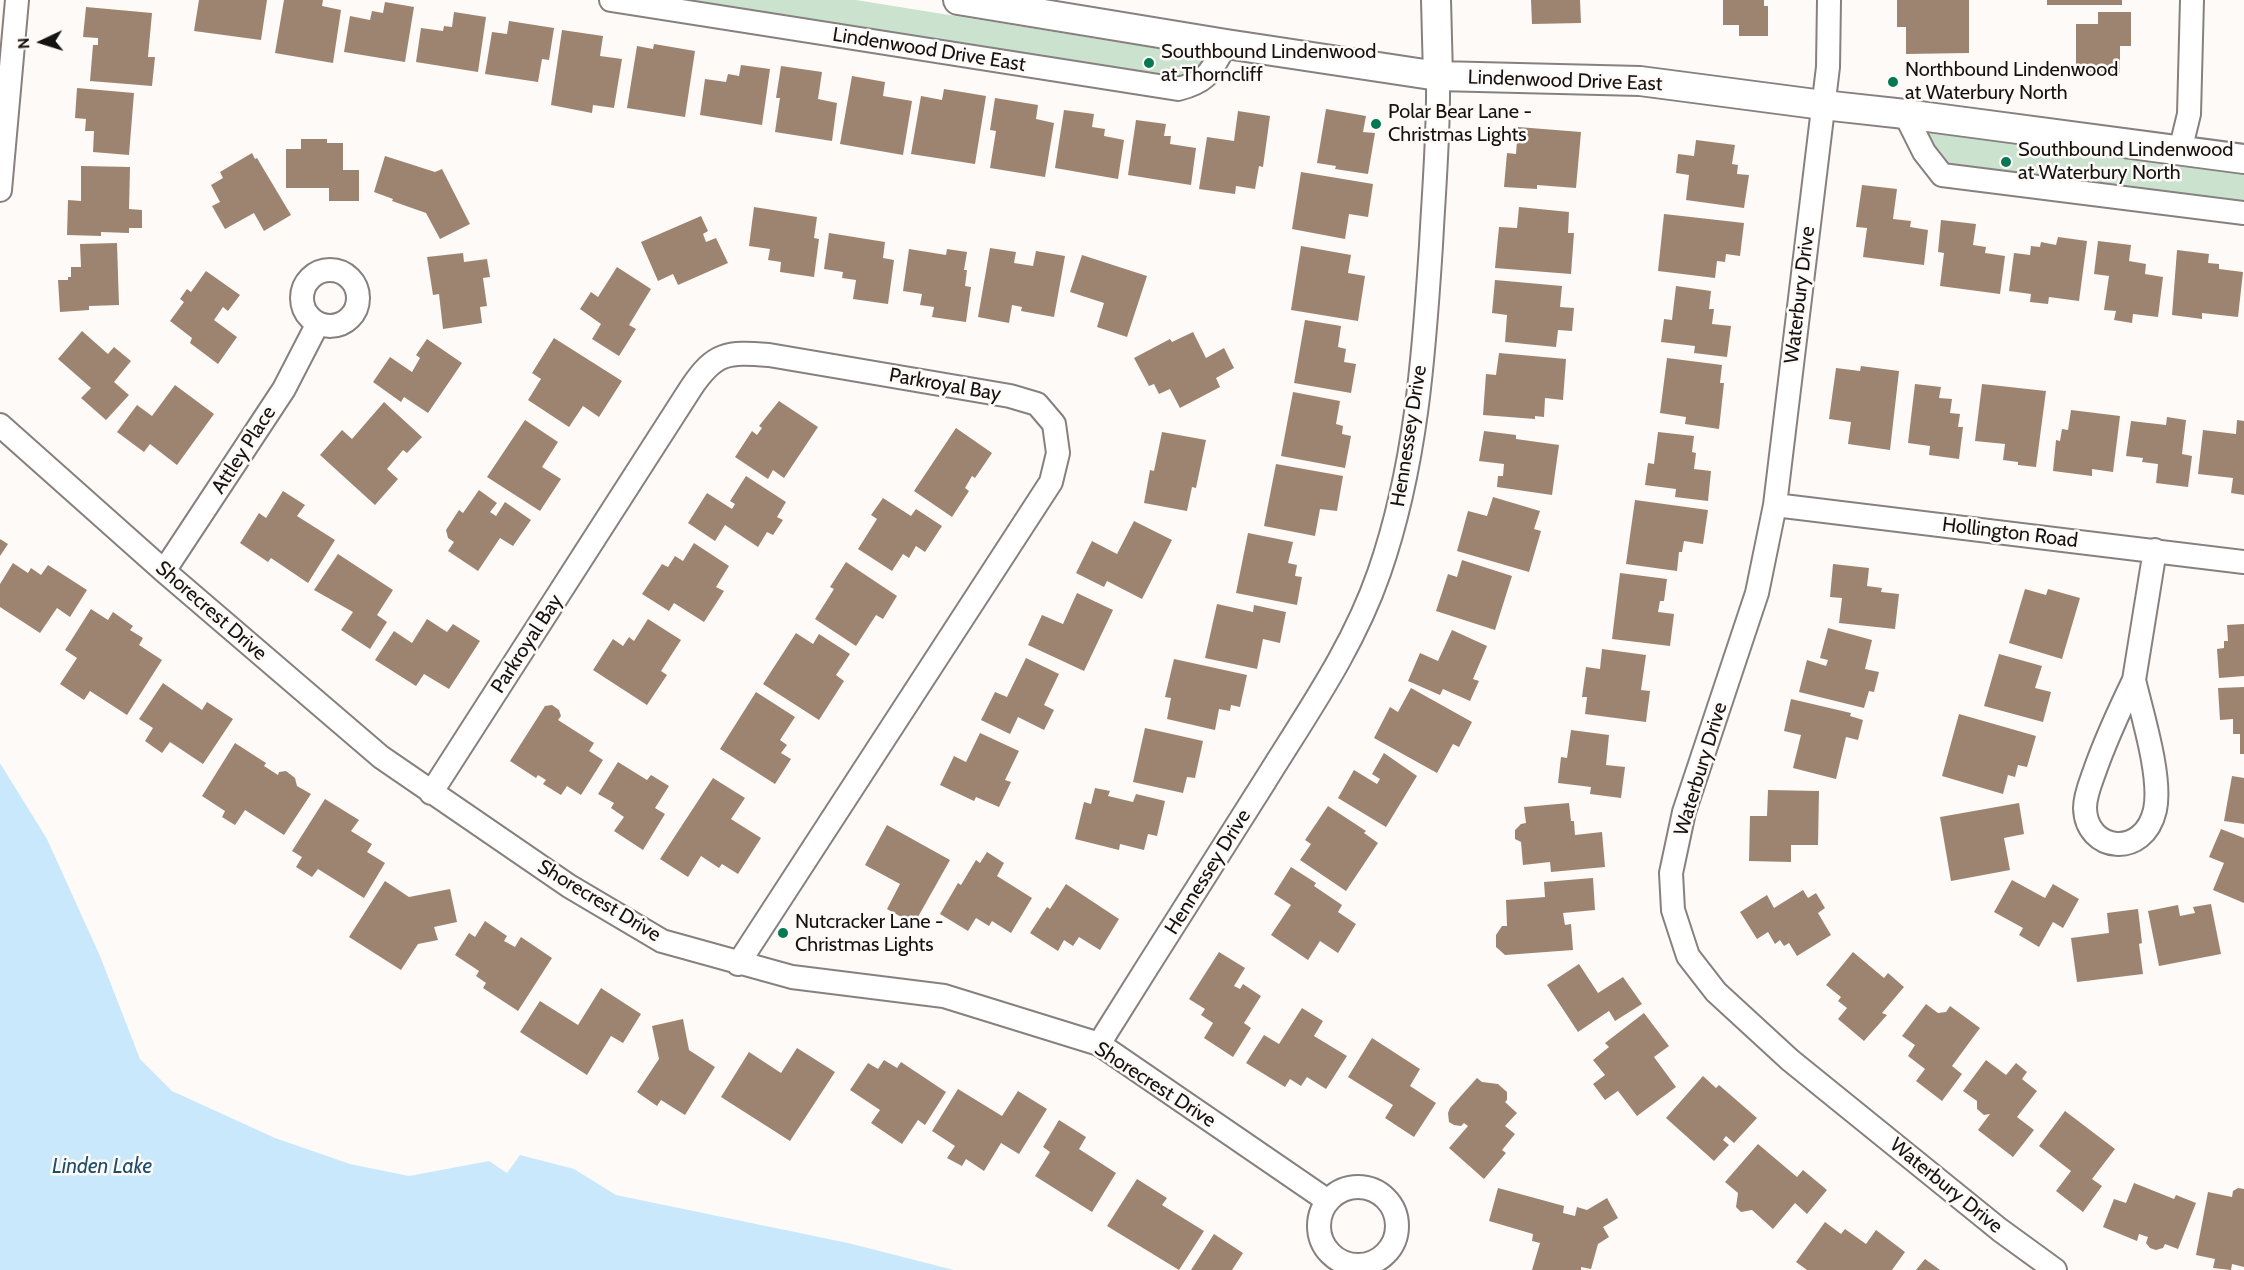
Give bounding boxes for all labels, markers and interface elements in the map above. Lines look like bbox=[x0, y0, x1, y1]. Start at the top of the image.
north arrow bbox=[12, 12, 72, 72]
street label: Lindenwood Drive East bbox=[831, 23, 1027, 77]
text: N bbox=[14, 37, 33, 50]
place label: Southbound Lindenwood at Thorncliff bbox=[1161, 40, 1376, 87]
marker: Southbound Lindenwood at Thorncliff bbox=[1142, 56, 1156, 70]
place label: Northbound Lindenwood at Waterbury North bbox=[1905, 58, 2118, 105]
street label: Lindenwood Drive East bbox=[1467, 66, 1663, 96]
marker: Northbound Lindenwood at Waterbury North bbox=[1886, 75, 1900, 89]
place label: Polar Bear Lane - Christmas Lights bbox=[1388, 100, 1532, 147]
marker: Polar Bear Lane - Christmas Lights bbox=[1369, 117, 1383, 131]
place label: Southbound Lindenwood at Waterbury North bbox=[2018, 138, 2233, 185]
marker: Southbound Lindenwood at Waterbury North bbox=[1999, 155, 2013, 169]
street label: Waterbury Drive bbox=[1780, 225, 1820, 365]
street label: Parkroyal Bay bbox=[887, 363, 1003, 407]
street label: Hennessey Drive bbox=[1386, 364, 1432, 508]
street label: Attley Place bbox=[207, 402, 281, 498]
street label: Hollington Road bbox=[1941, 513, 2079, 553]
street label: Shorecrest Drive bbox=[151, 556, 271, 666]
street label: Parkroyal Bay bbox=[486, 590, 568, 698]
street label: Waterbury Drive bbox=[1669, 699, 1733, 839]
street label: Hennessey Drive bbox=[1160, 805, 1256, 939]
street label: Shorecrest Drive bbox=[533, 855, 665, 947]
place label: Nutcracker Lane - Christmas Lights bbox=[795, 910, 944, 957]
marker: Nutcracker Lane - Christmas Lights bbox=[776, 926, 790, 940]
street label: Shorecrest Drive bbox=[1090, 1037, 1220, 1133]
street label: Waterbury Drive bbox=[1885, 1133, 2007, 1239]
water label: Linden Lake bbox=[52, 1154, 152, 1180]

